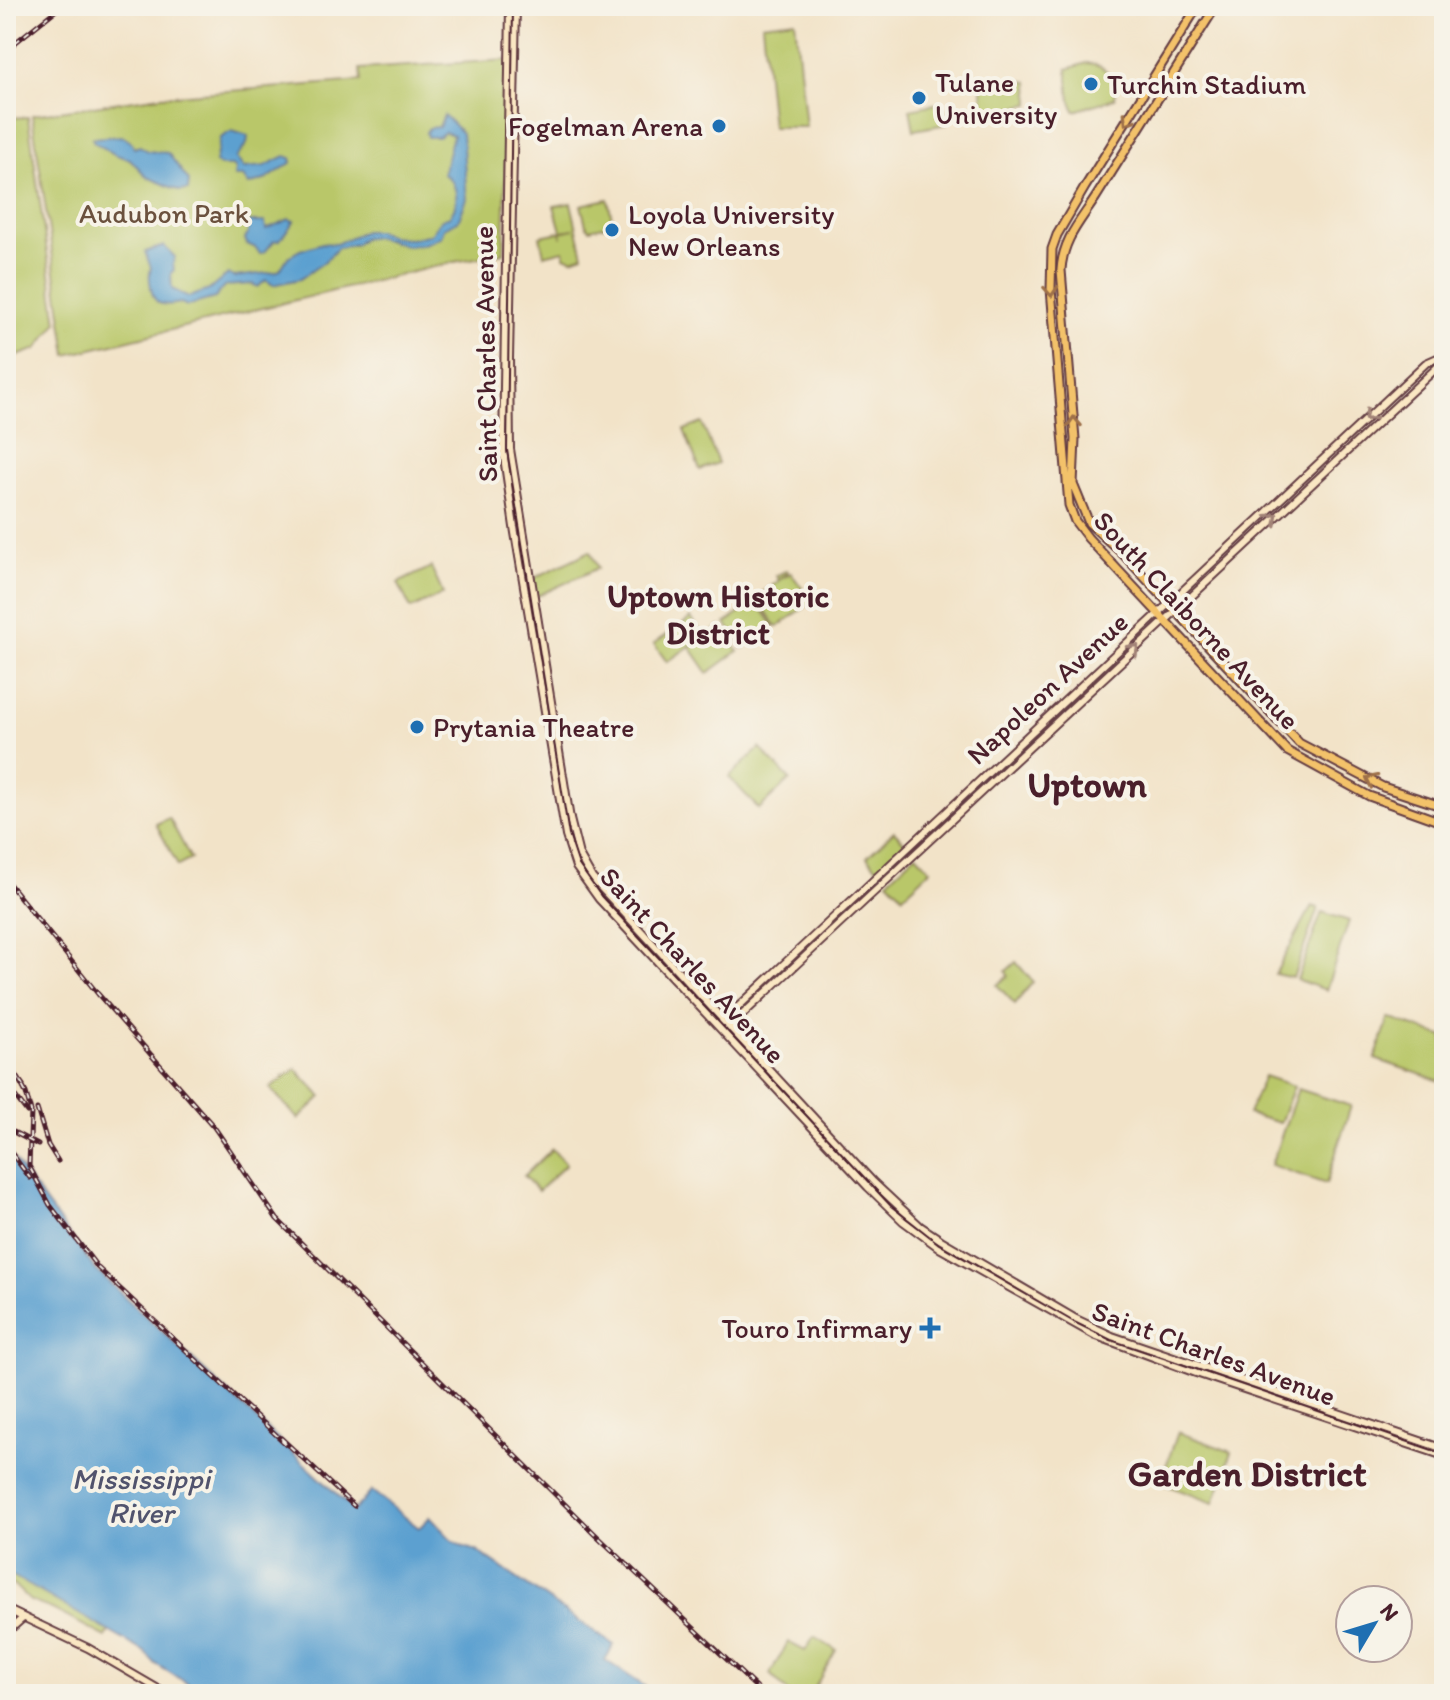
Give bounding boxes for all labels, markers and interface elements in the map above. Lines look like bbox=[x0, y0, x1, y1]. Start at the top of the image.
place label: Tulane University bbox=[935, 65, 1057, 131]
place label: Turchin Stadium bbox=[1107, 67, 1307, 101]
marker: Turchin Stadium bbox=[1082, 75, 1100, 93]
marker: Tulane University bbox=[910, 89, 928, 107]
place label: Fogelman Arena bbox=[508, 109, 703, 143]
one-way arrow bbox=[1122, 111, 1137, 126]
marker: Fogelman Arena bbox=[710, 117, 728, 135]
park label: Audubon Park bbox=[79, 196, 249, 230]
place label: Loyola University New Orleans bbox=[628, 197, 834, 263]
marker: Loyola University New Orleans bbox=[603, 221, 621, 239]
street label: Saint Charles Avenue bbox=[466, 225, 504, 483]
one-way arrow bbox=[1042, 284, 1059, 297]
one-way arrow bbox=[1364, 407, 1378, 421]
one-way arrow bbox=[1066, 415, 1083, 428]
street label: South Claiborne Avenue bbox=[1087, 504, 1307, 736]
one-way arrow bbox=[1264, 513, 1278, 528]
district label: Uptown Historic District bbox=[607, 577, 829, 652]
street label: Napoleon Avenue bbox=[959, 605, 1135, 771]
one-way arrow bbox=[1125, 643, 1139, 658]
place label: Prytania Theatre bbox=[433, 710, 634, 744]
marker: Prytania Theatre bbox=[408, 718, 426, 736]
district label: Uptown bbox=[1027, 763, 1147, 806]
one-way arrow bbox=[1364, 775, 1379, 790]
street label: Saint Charles Avenue bbox=[593, 860, 793, 1070]
street label: Saint Charles Avenue bbox=[1088, 1293, 1340, 1413]
place label: Touro Infirmary bbox=[722, 1311, 912, 1345]
marker: Touro Infirmary bbox=[919, 1317, 941, 1339]
district label: Garden District bbox=[1127, 1452, 1367, 1495]
water label: Mississippi River bbox=[72, 1460, 214, 1531]
north arrow bbox=[1334, 1584, 1414, 1664]
text: N bbox=[1374, 1598, 1405, 1626]

